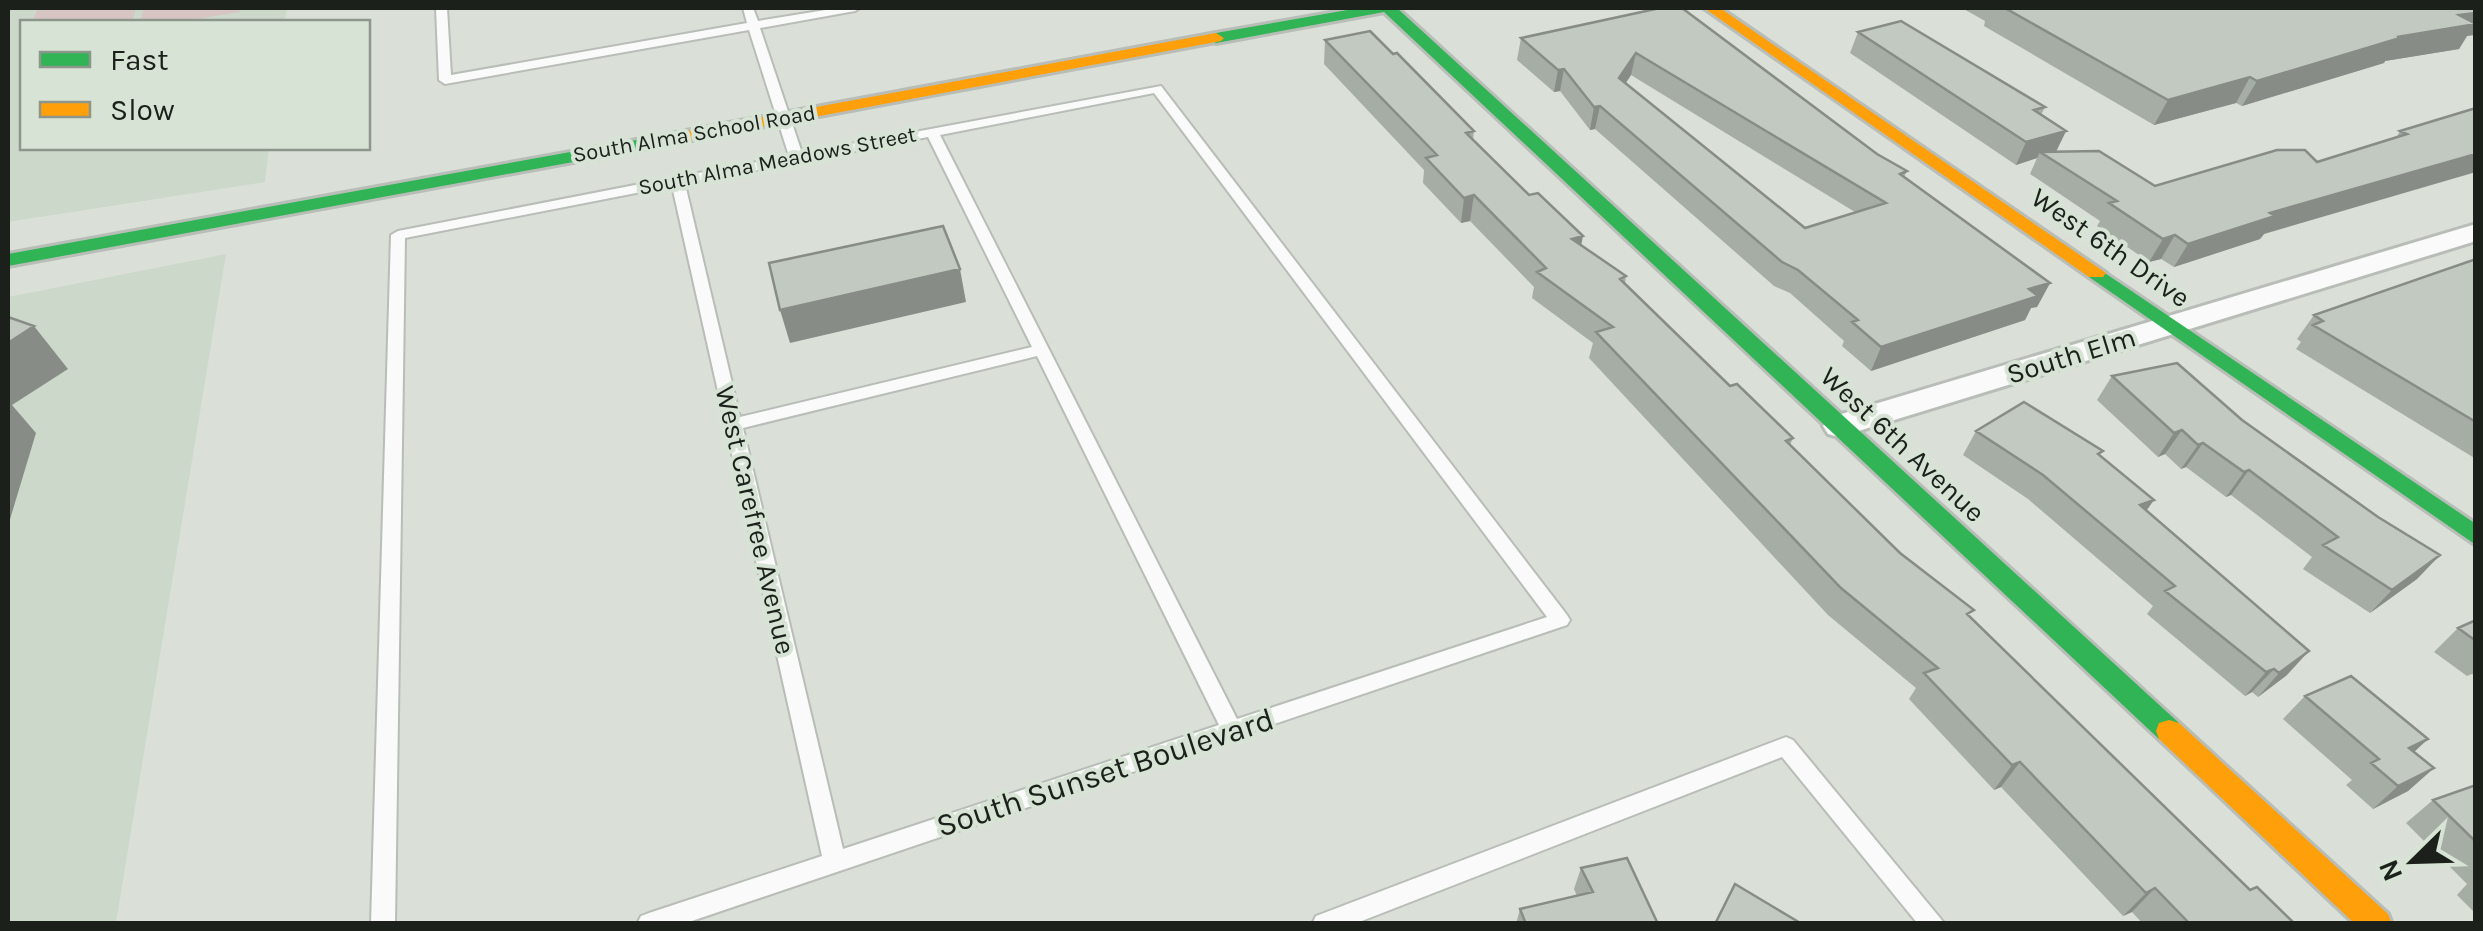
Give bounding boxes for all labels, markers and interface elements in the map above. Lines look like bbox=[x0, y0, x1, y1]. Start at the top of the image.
legend bbox=[20, 20, 370, 150]
text: Fast bbox=[110, 42, 169, 78]
text: Slow bbox=[110, 92, 175, 128]
street label: South Alma School Road bbox=[571, 100, 818, 168]
street label: South Alma Meadows Street bbox=[636, 121, 918, 201]
street label: West 6th Drive bbox=[2025, 181, 2196, 314]
street label: South Elm bbox=[2003, 320, 2140, 391]
street label: West 6th Avenue bbox=[1814, 360, 1992, 529]
street label: West Carefree Avenue bbox=[709, 383, 802, 658]
street label: South Sunset Boulevard bbox=[932, 700, 1278, 845]
north arrow bbox=[2363, 811, 2463, 911]
text: N bbox=[2371, 855, 2410, 886]

